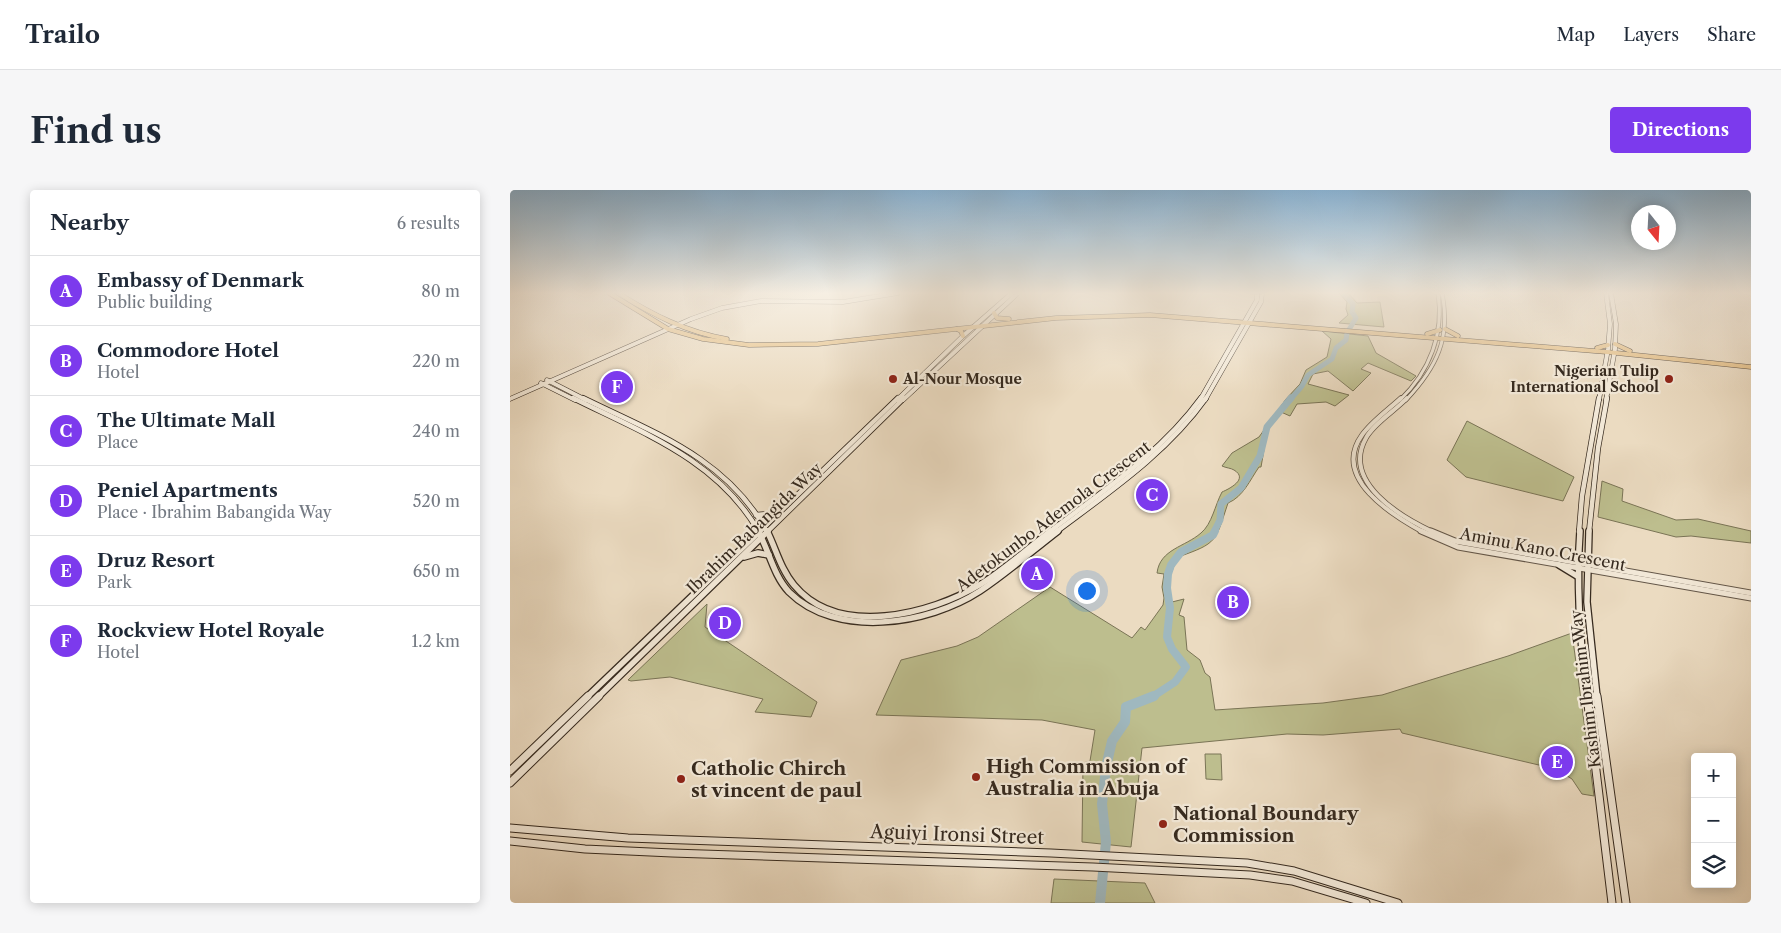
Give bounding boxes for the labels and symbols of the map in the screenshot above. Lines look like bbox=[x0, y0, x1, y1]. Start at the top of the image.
north arrow bbox=[1631, 205, 1676, 250]
place label: Nigerian Tulip International School bbox=[1510, 362, 1659, 396]
pin: F bbox=[601, 368, 633, 406]
place label: Al-Nour Mosque bbox=[902, 370, 1022, 388]
marker: Al-Nour Mosque bbox=[887, 373, 899, 385]
marker: Nigerian Tulip International School bbox=[1663, 373, 1675, 385]
street label: Adetokunbo Ademola Crescent bbox=[952, 436, 1154, 596]
street label: Ibrahim Babangida Way bbox=[682, 457, 827, 598]
pin: C bbox=[1136, 476, 1168, 514]
street label: Aminu Kano Crescent bbox=[1457, 523, 1628, 575]
pin: A bbox=[1021, 555, 1053, 593]
your location bbox=[1074, 578, 1100, 604]
pin: B bbox=[1217, 583, 1249, 621]
pin: D bbox=[709, 604, 741, 642]
street label: Kashim Ibrahim Way bbox=[1565, 608, 1605, 769]
pin: E bbox=[1541, 743, 1573, 781]
place label: High Commission of Australia in Abuja bbox=[985, 755, 1188, 800]
place label: Catholic Chirch st vincent de paul bbox=[691, 757, 862, 802]
marker: High Commission of Australia in Abuja bbox=[970, 771, 982, 783]
marker: Catholic Chirch st vincent de paul bbox=[675, 773, 687, 785]
place label: National Boundary Commission bbox=[1173, 802, 1360, 847]
marker: National Boundary Commission bbox=[1157, 818, 1169, 830]
street label: Aguiyi Ironsi Street bbox=[869, 820, 1045, 849]

